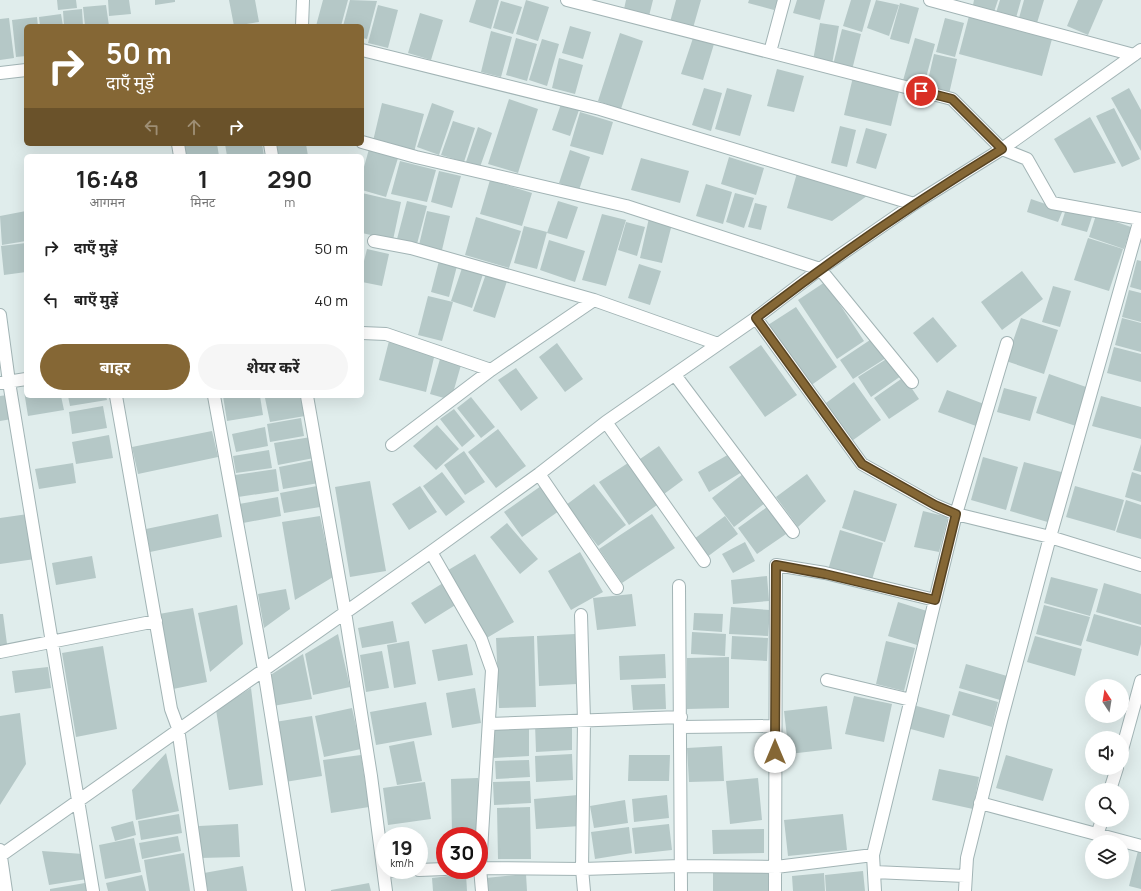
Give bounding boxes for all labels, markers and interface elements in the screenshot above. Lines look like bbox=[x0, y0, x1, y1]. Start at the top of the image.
text: 50 m bbox=[106, 34, 172, 72]
icon: right bbox=[40, 40, 92, 92]
text: दाएँ मुड़ें bbox=[106, 70, 154, 94]
pin bbox=[904, 74, 938, 108]
icon: arrive bbox=[910, 80, 932, 102]
icon: left bbox=[141, 116, 163, 138]
icon: ahead bbox=[183, 116, 205, 138]
icon: right bbox=[225, 116, 247, 138]
text: 16:48 bbox=[76, 162, 139, 195]
text: 1 bbox=[198, 162, 208, 195]
text: 290 bbox=[267, 162, 312, 195]
text: आगमन bbox=[89, 193, 125, 211]
text: मिनट bbox=[190, 193, 215, 211]
text: m bbox=[284, 193, 295, 211]
icon: right bbox=[40, 237, 62, 259]
text: दाएँ मुड़ें bbox=[74, 237, 117, 258]
text: 50 m bbox=[314, 238, 348, 259]
icon: left bbox=[40, 289, 62, 311]
text: बाएँ मुड़ें bbox=[74, 289, 118, 310]
text: 40 m bbox=[314, 290, 348, 311]
button: बाहर bbox=[40, 344, 190, 390]
button: शेयर करें bbox=[198, 344, 348, 390]
north arrow bbox=[1085, 679, 1129, 723]
map controls bbox=[1085, 679, 1129, 879]
position arrow bbox=[754, 731, 796, 773]
button: sound bbox=[1085, 731, 1129, 775]
button: search bbox=[1085, 783, 1129, 827]
speed limit sign: 30 bbox=[436, 827, 488, 879]
text: 19 bbox=[391, 834, 413, 861]
button: layers bbox=[1085, 835, 1129, 879]
text: km/h bbox=[390, 856, 414, 870]

